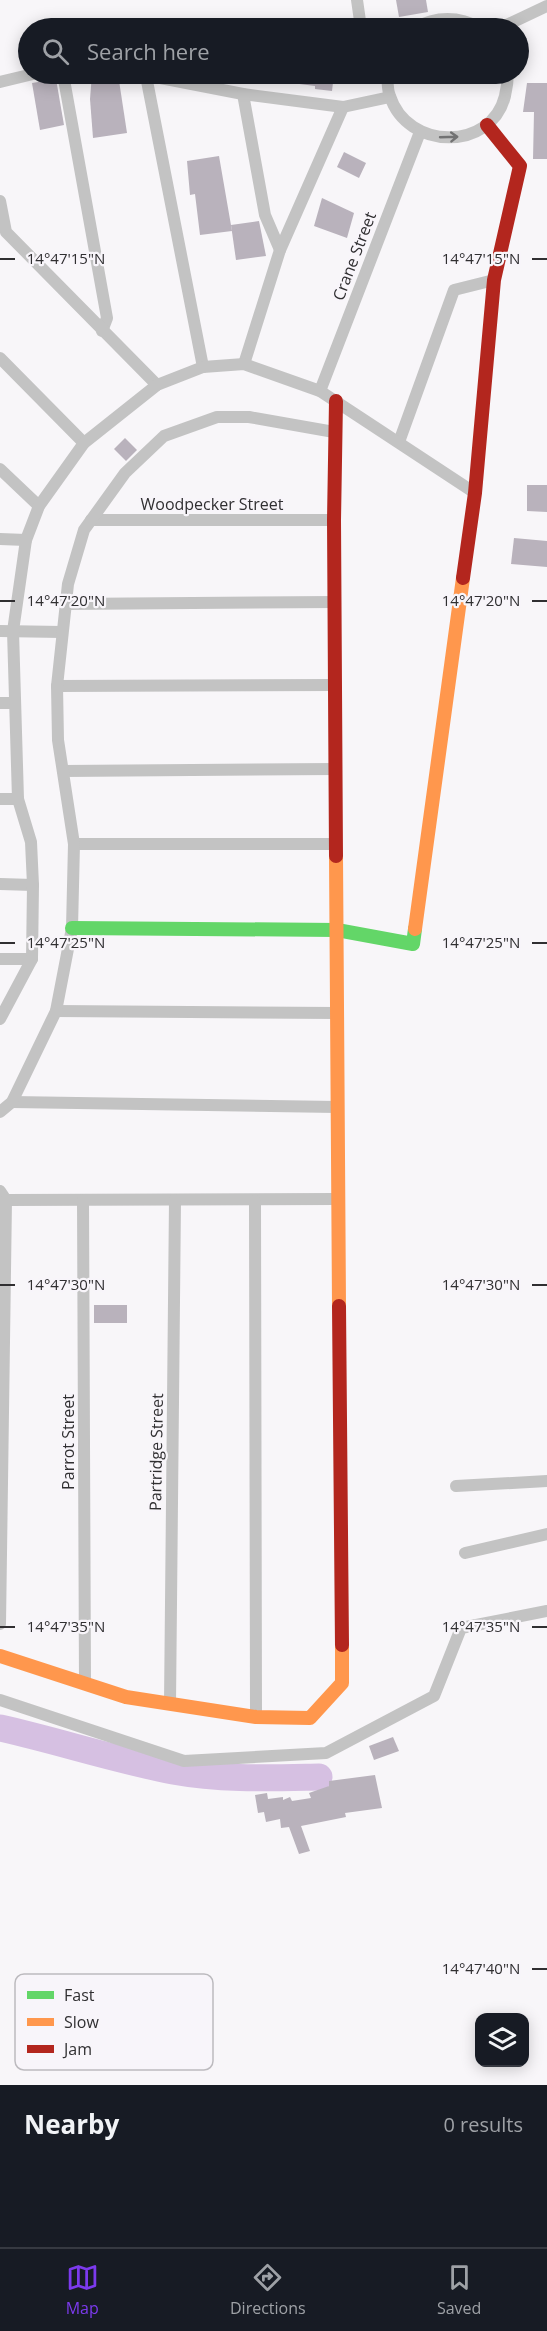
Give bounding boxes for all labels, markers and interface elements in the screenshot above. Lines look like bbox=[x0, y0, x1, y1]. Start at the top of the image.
search box bbox=[18, 18, 529, 84]
icon: search bbox=[39, 35, 72, 68]
text: Search here bbox=[87, 36, 210, 66]
one-way arrow bbox=[438, 131, 458, 143]
street label: Crane Street bbox=[327, 208, 381, 303]
text: 14°47'15"N bbox=[27, 248, 105, 268]
text: 14°47'15"N bbox=[442, 248, 520, 268]
street label: Woodpecker Street bbox=[140, 493, 284, 515]
text: 14°47'20"N bbox=[27, 590, 105, 610]
text: 14°47'20"N bbox=[442, 590, 520, 610]
text: 14°47'25"N bbox=[27, 932, 105, 952]
text: 14°47'25"N bbox=[442, 932, 520, 952]
text: 14°47'30"N bbox=[27, 1274, 105, 1294]
text: 14°47'30"N bbox=[442, 1274, 520, 1294]
street label: Partridge Street bbox=[144, 1393, 168, 1511]
street label: Parrot Street bbox=[57, 1394, 79, 1490]
text: 14°47'35"N bbox=[27, 1616, 105, 1636]
text: 14°47'35"N bbox=[442, 1616, 520, 1636]
text: 14°47'40"N bbox=[442, 1958, 520, 1978]
legend bbox=[15, 1974, 213, 2070]
text: Fast bbox=[64, 1984, 95, 2006]
text: Slow bbox=[64, 2011, 99, 2033]
map controls bbox=[475, 2013, 529, 2067]
button: layers bbox=[475, 2013, 529, 2067]
text: Jam bbox=[62, 2038, 92, 2060]
text: Nearby bbox=[24, 2106, 119, 2142]
text: 0 results bbox=[443, 2111, 523, 2138]
tab: Map bbox=[66, 2261, 99, 2319]
tab: Directions bbox=[230, 2261, 306, 2319]
tab: Saved bbox=[437, 2261, 481, 2319]

